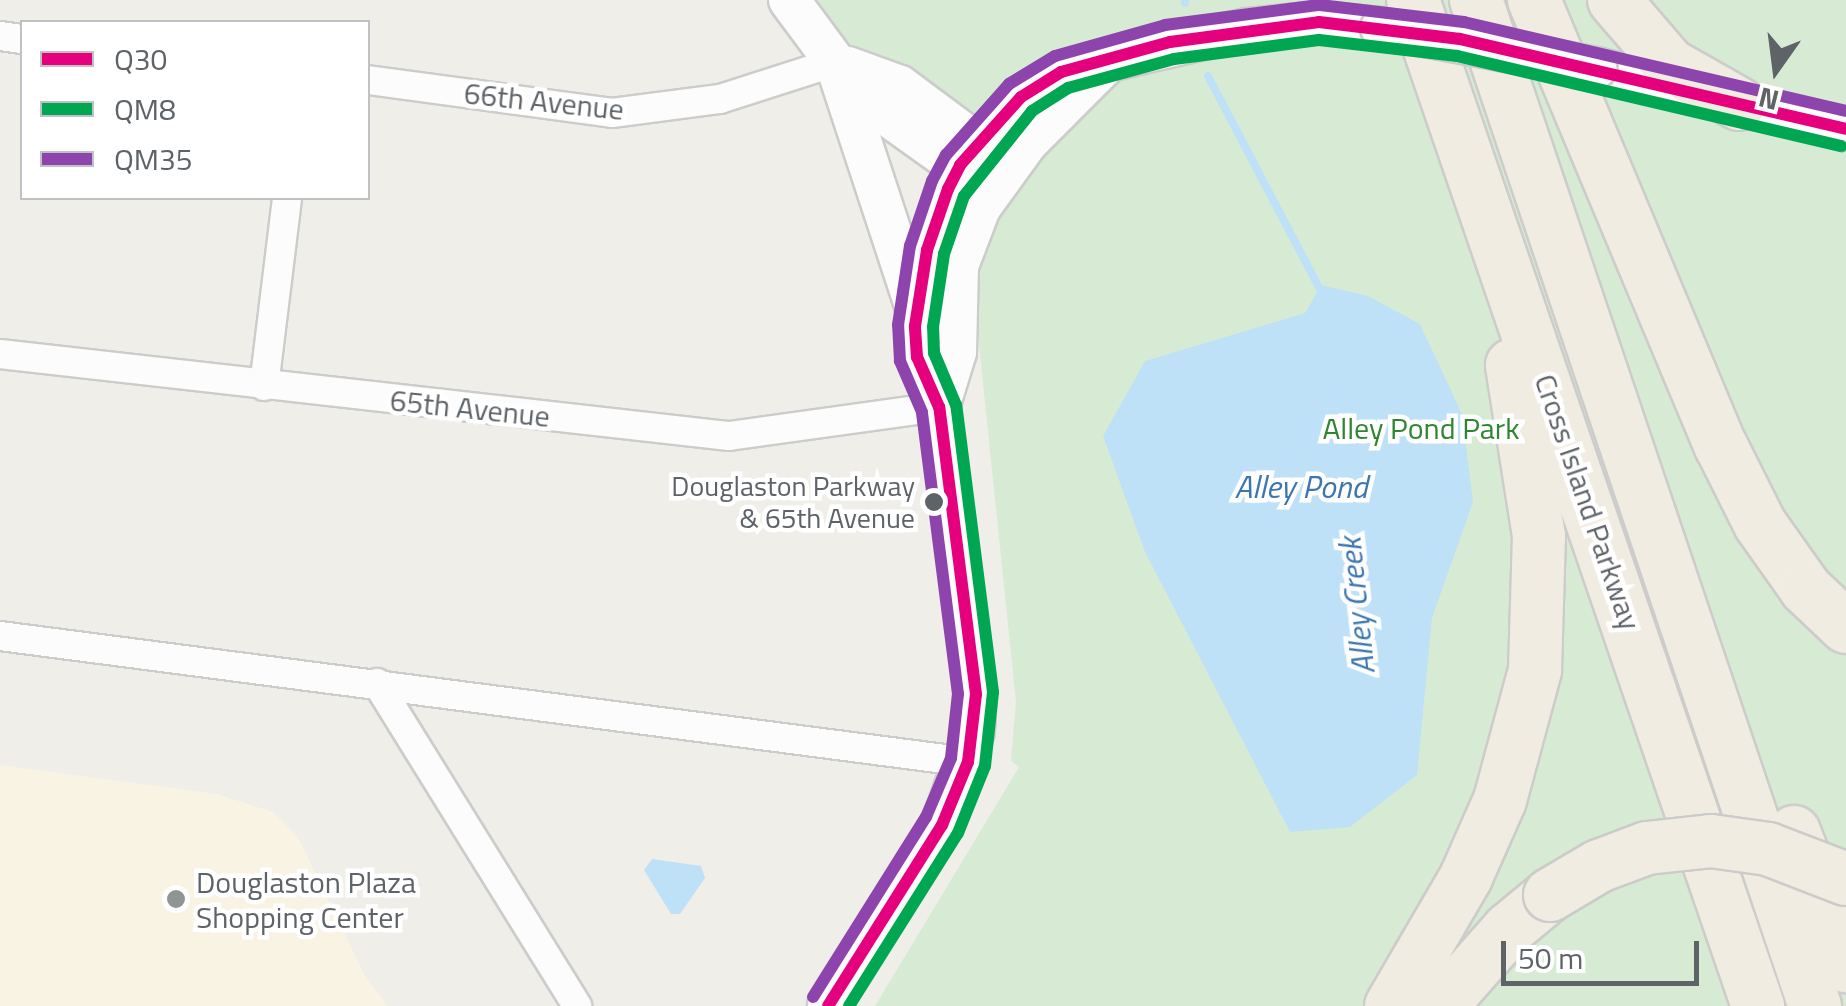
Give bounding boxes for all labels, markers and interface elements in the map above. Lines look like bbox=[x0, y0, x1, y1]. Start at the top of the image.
legend bbox=[20, 20, 370, 200]
north arrow bbox=[1726, 20, 1826, 120]
text: Q30 bbox=[114, 36, 167, 82]
street label: 66th Avenue bbox=[462, 75, 626, 127]
text: N bbox=[1754, 76, 1783, 123]
text: QM8 bbox=[114, 86, 176, 132]
text: QM35 bbox=[114, 136, 193, 182]
street label: Cross Island Parkway bbox=[1527, 369, 1649, 635]
street label: 65th Avenue bbox=[388, 382, 552, 434]
park label: Alley Pond Park bbox=[1322, 410, 1520, 446]
water label: Alley Pond bbox=[1235, 467, 1367, 505]
place label: Douglaston Parkway & 65th Avenue bbox=[671, 469, 915, 535]
marker: Douglaston Parkway & 65th Avenue bbox=[924, 492, 944, 512]
water label: Alley Creek bbox=[1330, 536, 1382, 676]
place label: Douglaston Plaza Shopping Center bbox=[196, 864, 416, 934]
marker: Douglaston Plaza Shopping Center bbox=[165, 888, 187, 910]
scale bar bbox=[1506, 921, 1704, 983]
text: 50 m bbox=[1518, 935, 1583, 981]

